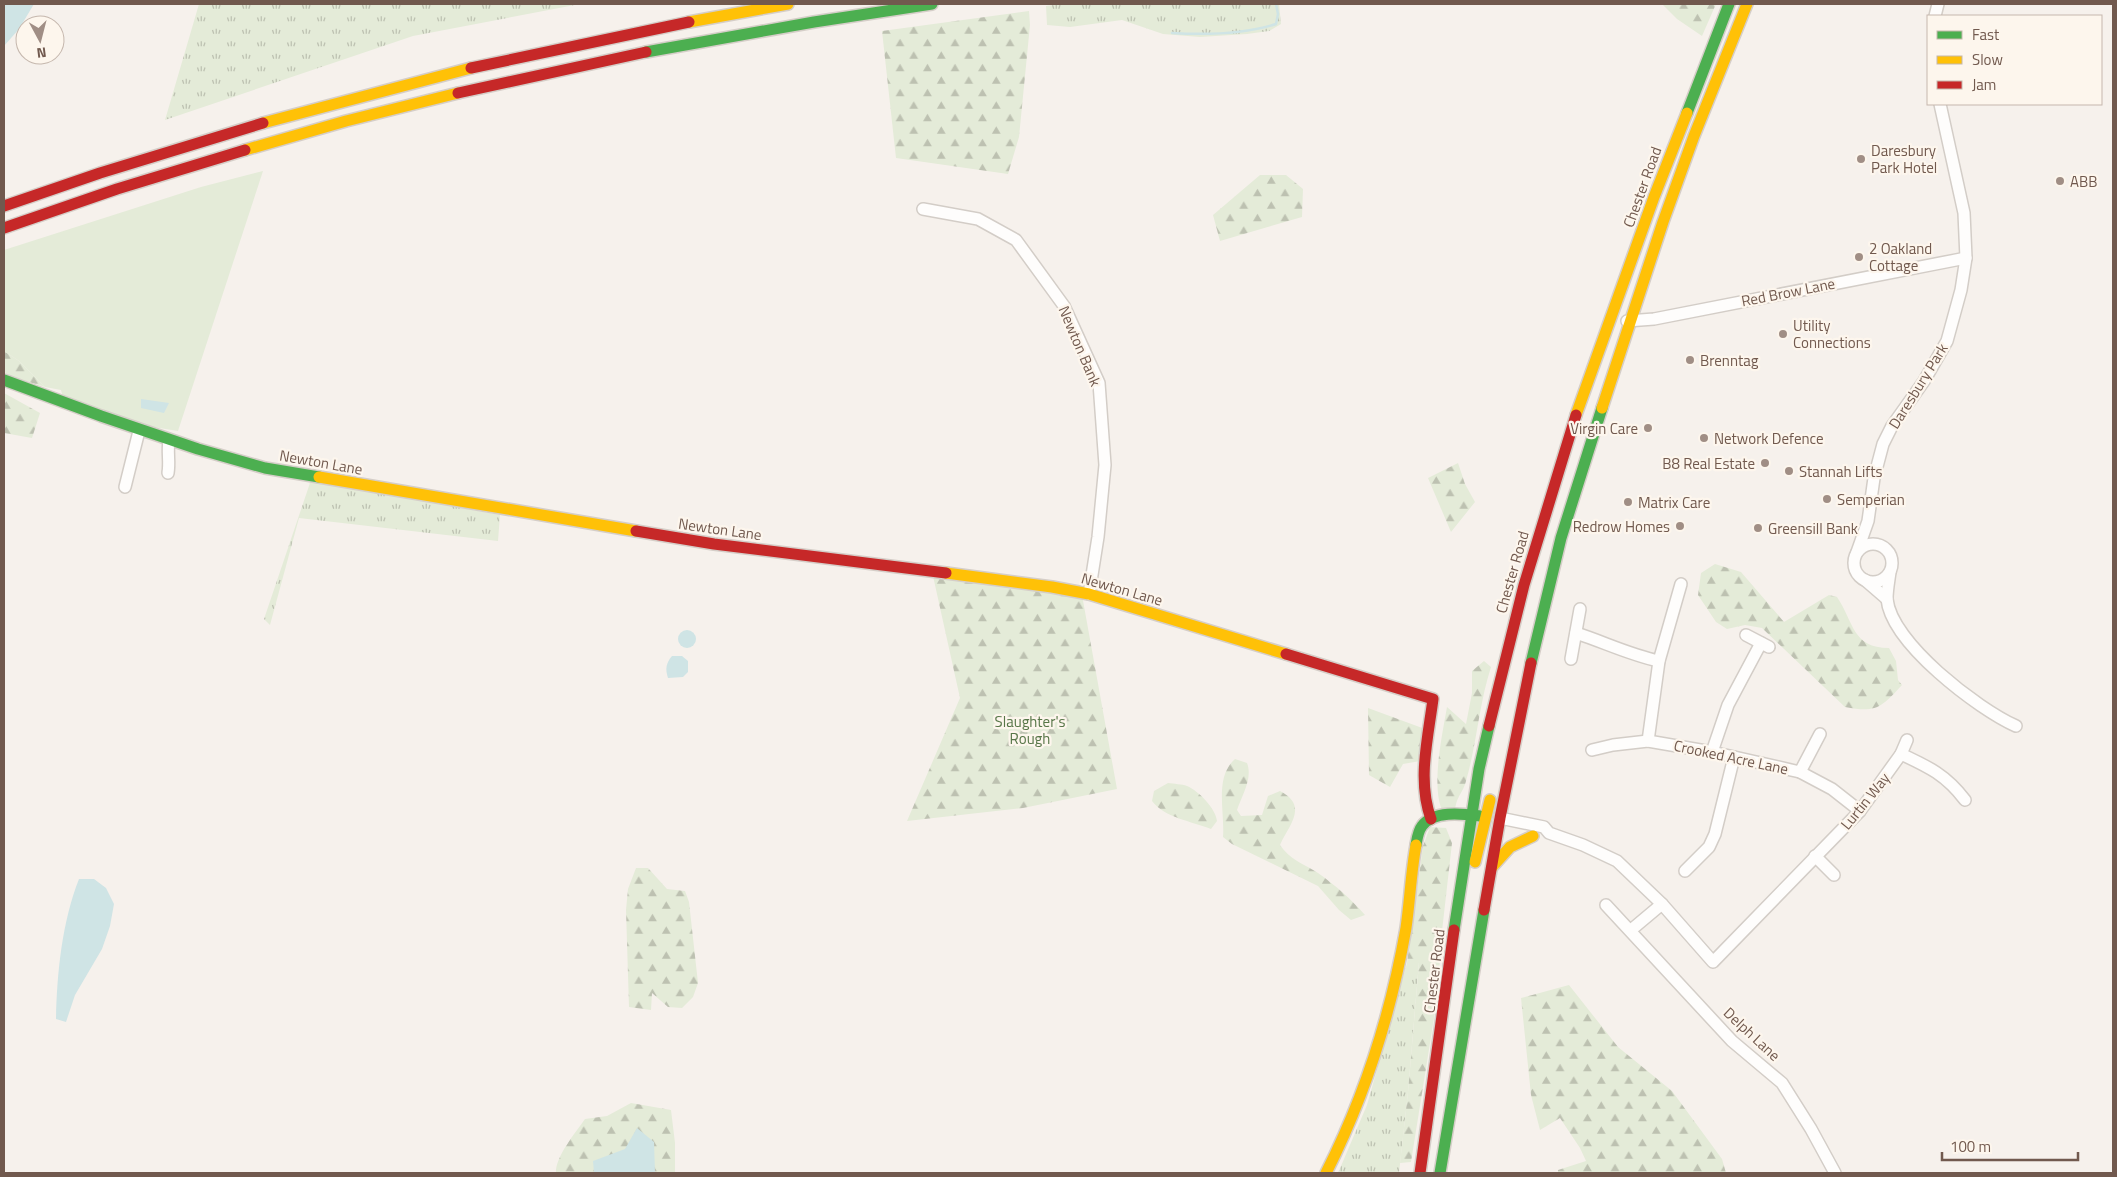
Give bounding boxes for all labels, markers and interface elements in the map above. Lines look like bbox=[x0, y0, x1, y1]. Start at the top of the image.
north arrow bbox=[15, 15, 65, 65]
legend bbox=[1927, 15, 2102, 105]
text: Fast bbox=[1972, 23, 2000, 46]
text: N bbox=[36, 42, 48, 64]
text: Slow bbox=[1972, 48, 2003, 71]
text: Jam bbox=[1972, 73, 1996, 96]
place label: Daresbury Park Hotel bbox=[1871, 139, 1937, 179]
street label: Chester Road bbox=[1617, 143, 1667, 231]
marker: Daresbury Park Hotel bbox=[1855, 153, 1867, 165]
place label: ABB bbox=[2070, 170, 2097, 193]
marker: ABB bbox=[2054, 175, 2066, 187]
place label: 2 Oakland Cottage bbox=[1869, 237, 1932, 277]
marker: 2 Oakland Cottage bbox=[1853, 251, 1865, 263]
street label: Red Brow Lane bbox=[1739, 272, 1837, 312]
street label: Newton Bank bbox=[1053, 302, 1107, 390]
place label: Utility Connections bbox=[1793, 314, 1871, 354]
marker: Utility Connections bbox=[1777, 328, 1789, 340]
street label: Daresbury Park bbox=[1883, 339, 1953, 433]
place label: Brenntag bbox=[1700, 349, 1759, 372]
marker: Brenntag bbox=[1684, 354, 1696, 366]
place label: Virgin Care bbox=[1570, 417, 1638, 440]
marker: Virgin Care bbox=[1642, 422, 1654, 434]
place label: Network Defence bbox=[1714, 427, 1824, 450]
marker: Network Defence bbox=[1698, 432, 1710, 444]
street label: Newton Lane bbox=[278, 443, 364, 481]
place label: B8 Real Estate bbox=[1662, 452, 1755, 475]
marker: B8 Real Estate bbox=[1759, 457, 1771, 469]
place label: Stannah Lifts bbox=[1799, 460, 1882, 483]
marker: Stannah Lifts bbox=[1783, 465, 1795, 477]
place label: Semperian bbox=[1837, 488, 1905, 511]
place label: Matrix Care bbox=[1638, 491, 1710, 514]
marker: Semperian bbox=[1821, 493, 1833, 505]
marker: Matrix Care bbox=[1622, 496, 1634, 508]
street label: Newton Lane bbox=[677, 512, 763, 546]
place label: Redrow Homes bbox=[1573, 515, 1670, 538]
place label: Greensill Bank bbox=[1768, 517, 1858, 540]
marker: Redrow Homes bbox=[1674, 520, 1686, 532]
marker: Greensill Bank bbox=[1752, 522, 1764, 534]
street label: Chester Road bbox=[1489, 528, 1535, 616]
street label: Newton Lane bbox=[1079, 566, 1165, 612]
park label: Slaughter's Rough bbox=[995, 710, 1065, 750]
street label: Crooked Acre Lane bbox=[1672, 734, 1790, 780]
street label: Lurtin Way bbox=[1835, 767, 1895, 835]
street label: Chester Road bbox=[1417, 928, 1451, 1014]
street label: Delph Lane bbox=[1718, 1002, 1786, 1066]
scale bar bbox=[1942, 1130, 2078, 1162]
text: 100 m bbox=[1950, 1135, 1991, 1158]

